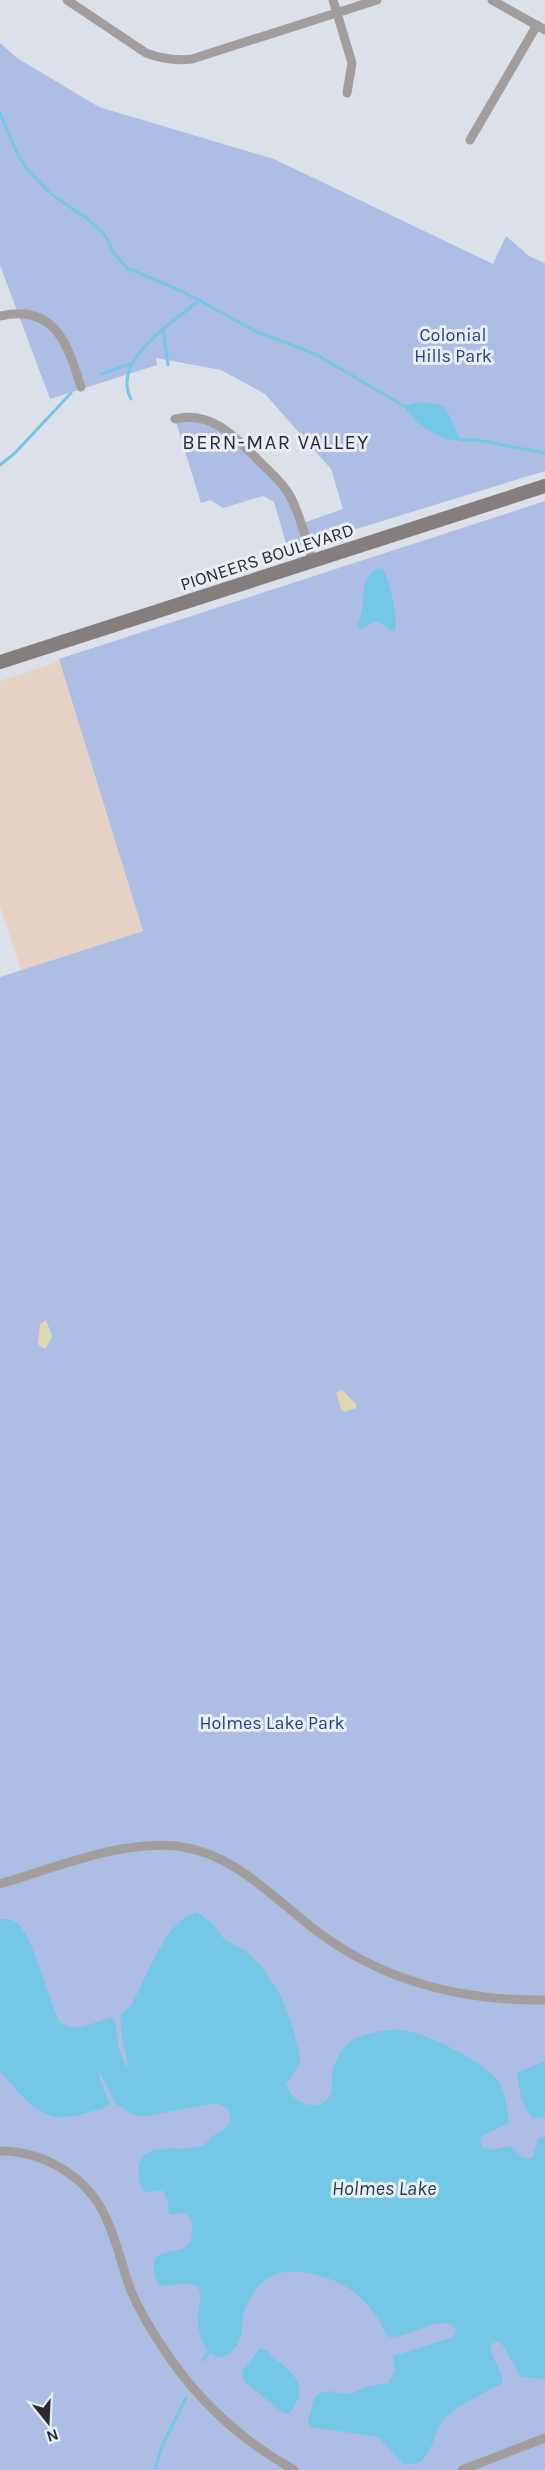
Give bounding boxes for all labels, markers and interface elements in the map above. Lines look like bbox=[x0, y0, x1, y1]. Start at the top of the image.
park label: Colonial Hills Park bbox=[414, 324, 492, 367]
district label: BERN-MAR VALLEY bbox=[182, 431, 370, 454]
street label: PIONEERS BOULEVARD bbox=[177, 519, 357, 595]
park label: Holmes Lake Park bbox=[199, 1712, 345, 1734]
water label: Holmes Lake bbox=[332, 2177, 436, 2200]
north arrow bbox=[18, 2392, 78, 2452]
text: N bbox=[44, 2425, 61, 2447]

